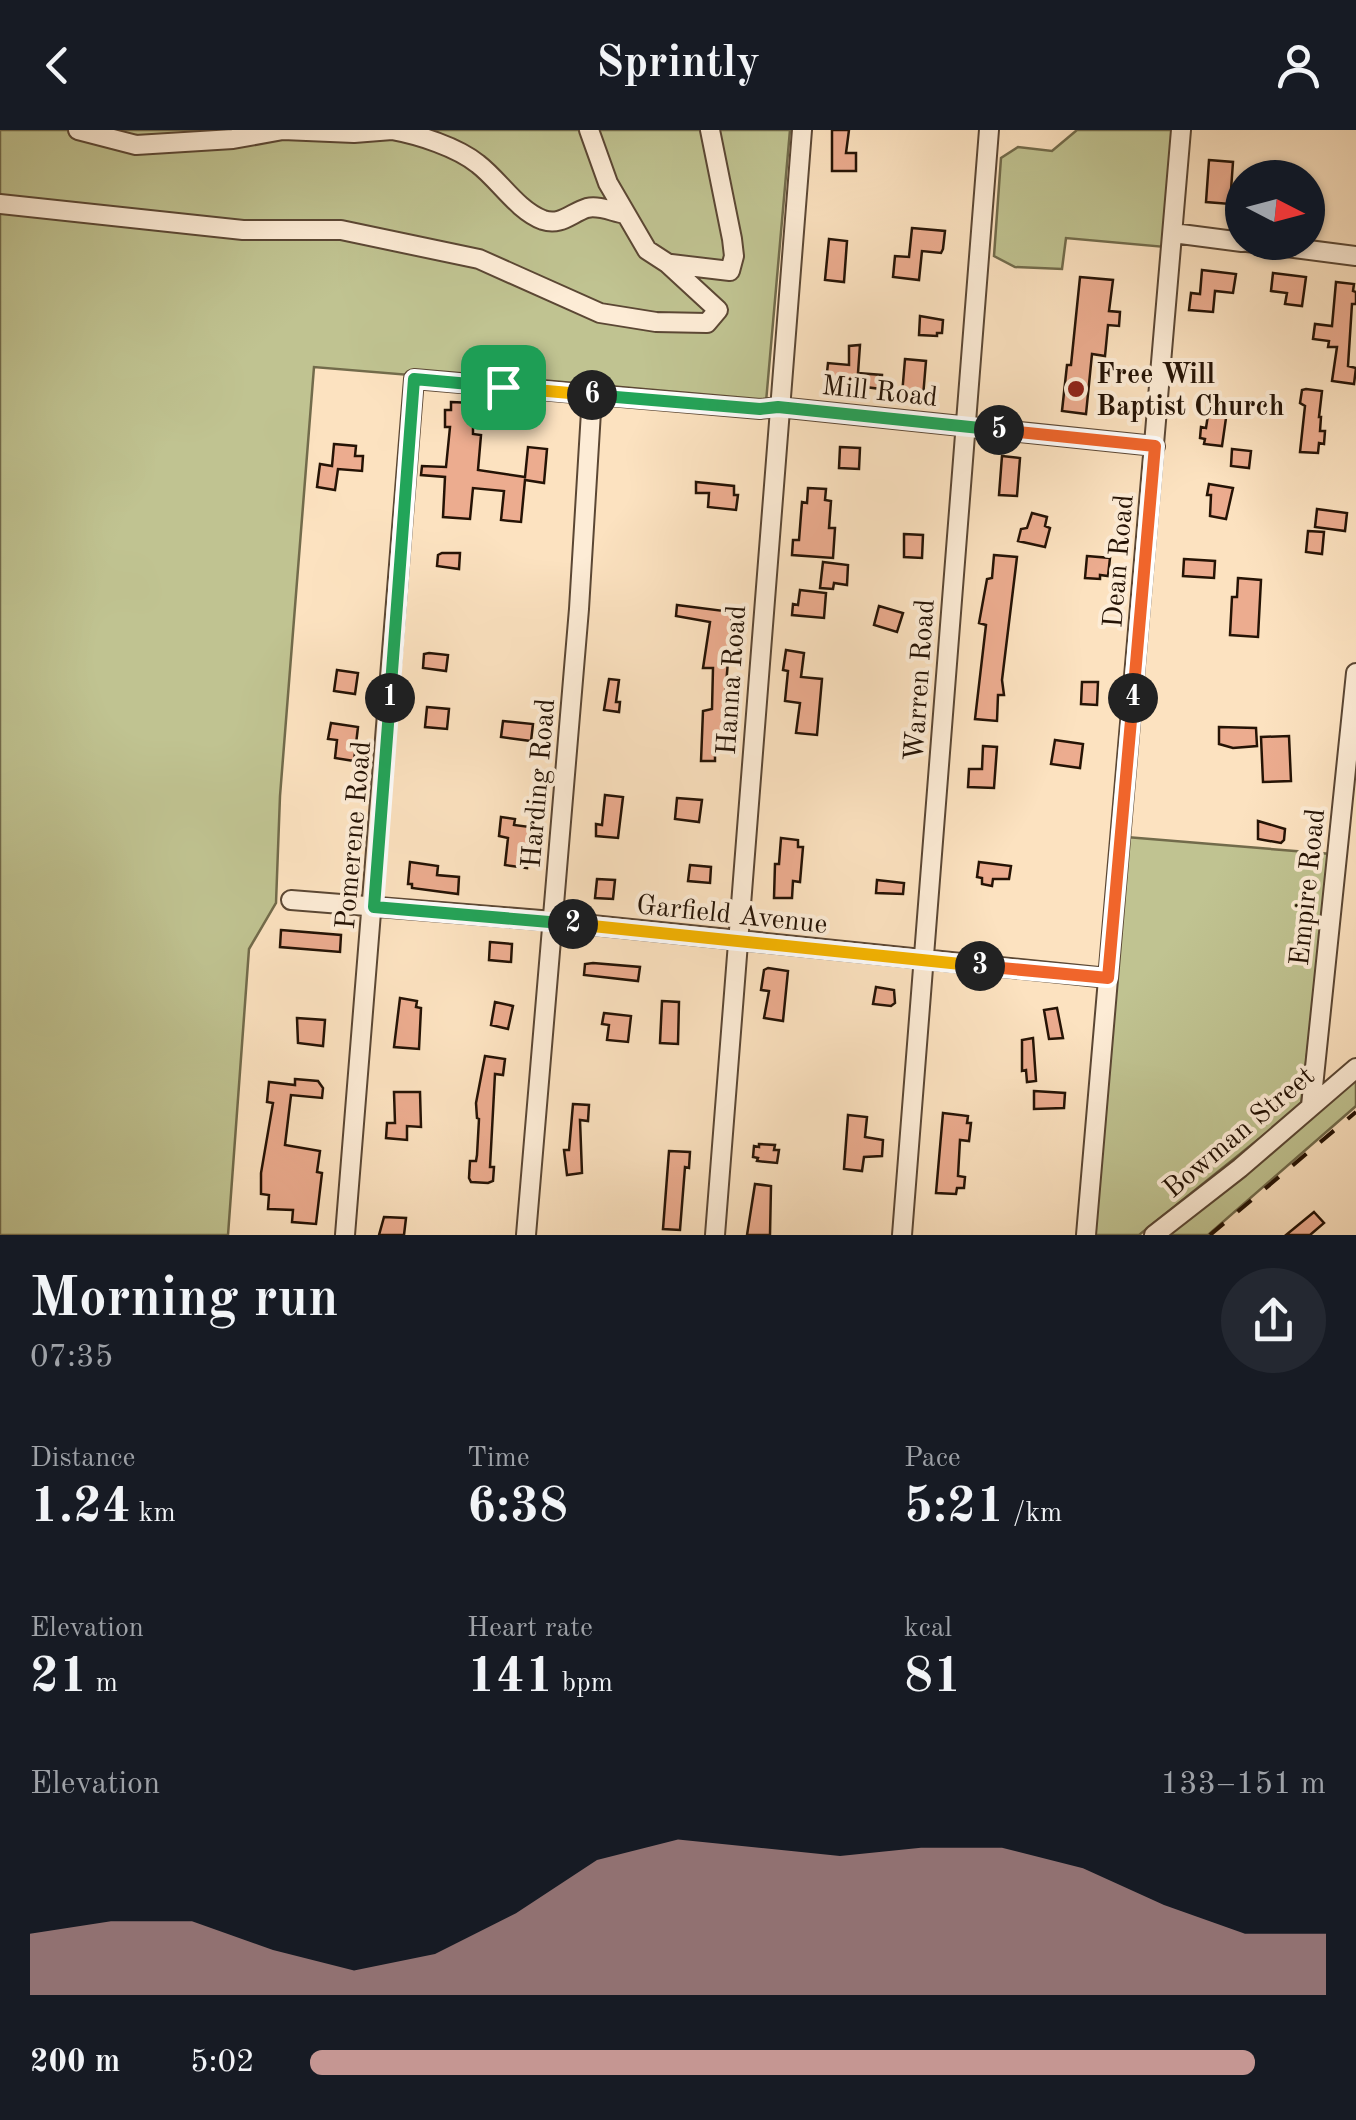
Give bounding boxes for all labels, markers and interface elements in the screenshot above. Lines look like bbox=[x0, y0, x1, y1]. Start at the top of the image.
icon: back bbox=[30, 38, 85, 93]
icon: person bbox=[1271, 38, 1326, 93]
text: Sprintly bbox=[596, 42, 760, 87]
north arrow bbox=[1225, 160, 1325, 260]
map controls bbox=[1225, 160, 1325, 260]
pin bbox=[461, 345, 546, 430]
icon: arrive bbox=[476, 360, 531, 415]
place label: Free Will Baptist Church bbox=[1096, 362, 1284, 422]
pin: 6 bbox=[567, 370, 617, 420]
street label: Mill Road bbox=[820, 373, 939, 413]
marker: Free Will Baptist Church bbox=[1065, 378, 1087, 400]
text: 6 bbox=[584, 381, 600, 409]
pin: 5 bbox=[974, 405, 1024, 455]
text: 5 bbox=[991, 416, 1007, 444]
street label: Dean Road bbox=[1100, 493, 1140, 629]
street label: Warren Road bbox=[901, 598, 941, 762]
street label: Hanna Road bbox=[714, 604, 752, 756]
pin: 1 bbox=[365, 673, 415, 723]
pin: 4 bbox=[1108, 673, 1158, 723]
text: 1 bbox=[382, 684, 398, 712]
text: 4 bbox=[1125, 684, 1141, 712]
street label: Harding Road bbox=[519, 697, 561, 869]
street label: Pomerene Road bbox=[333, 740, 377, 931]
street label: Empire Road bbox=[1287, 807, 1331, 967]
street label: Garfield Avenue bbox=[635, 892, 829, 940]
pin: 2 bbox=[548, 899, 598, 949]
text: 2 bbox=[565, 910, 581, 938]
pin: 3 bbox=[955, 941, 1005, 991]
text: 3 bbox=[972, 952, 988, 980]
street label: Bowman Street bbox=[1159, 1062, 1321, 1204]
button: share bbox=[1221, 1268, 1326, 1373]
text: Morning run bbox=[30, 1273, 339, 1328]
text: 07:35 bbox=[30, 1342, 113, 1374]
text: Distance bbox=[30, 1445, 135, 1473]
text: Time bbox=[467, 1445, 530, 1473]
text: Pace bbox=[904, 1445, 961, 1473]
text: 1.24 bbox=[30, 1483, 131, 1533]
text: 6:38 bbox=[467, 1483, 568, 1533]
text: 5:21 bbox=[904, 1483, 1005, 1533]
text: km bbox=[131, 1500, 176, 1528]
text: /km bbox=[1005, 1500, 1062, 1528]
text: Elevation bbox=[30, 1615, 144, 1643]
text: Heart rate bbox=[467, 1615, 593, 1643]
text: kcal bbox=[904, 1615, 952, 1643]
text: 21 bbox=[30, 1653, 88, 1703]
text: 141 bbox=[467, 1653, 554, 1703]
text: 81 bbox=[904, 1653, 962, 1703]
text: m bbox=[88, 1670, 118, 1698]
text: bpm bbox=[554, 1670, 613, 1698]
text: Elevation bbox=[30, 1769, 160, 1801]
text: 133–151 m bbox=[1160, 1769, 1326, 1801]
text: 200 m bbox=[30, 2047, 120, 2079]
text: 5:02 bbox=[190, 2047, 255, 2079]

